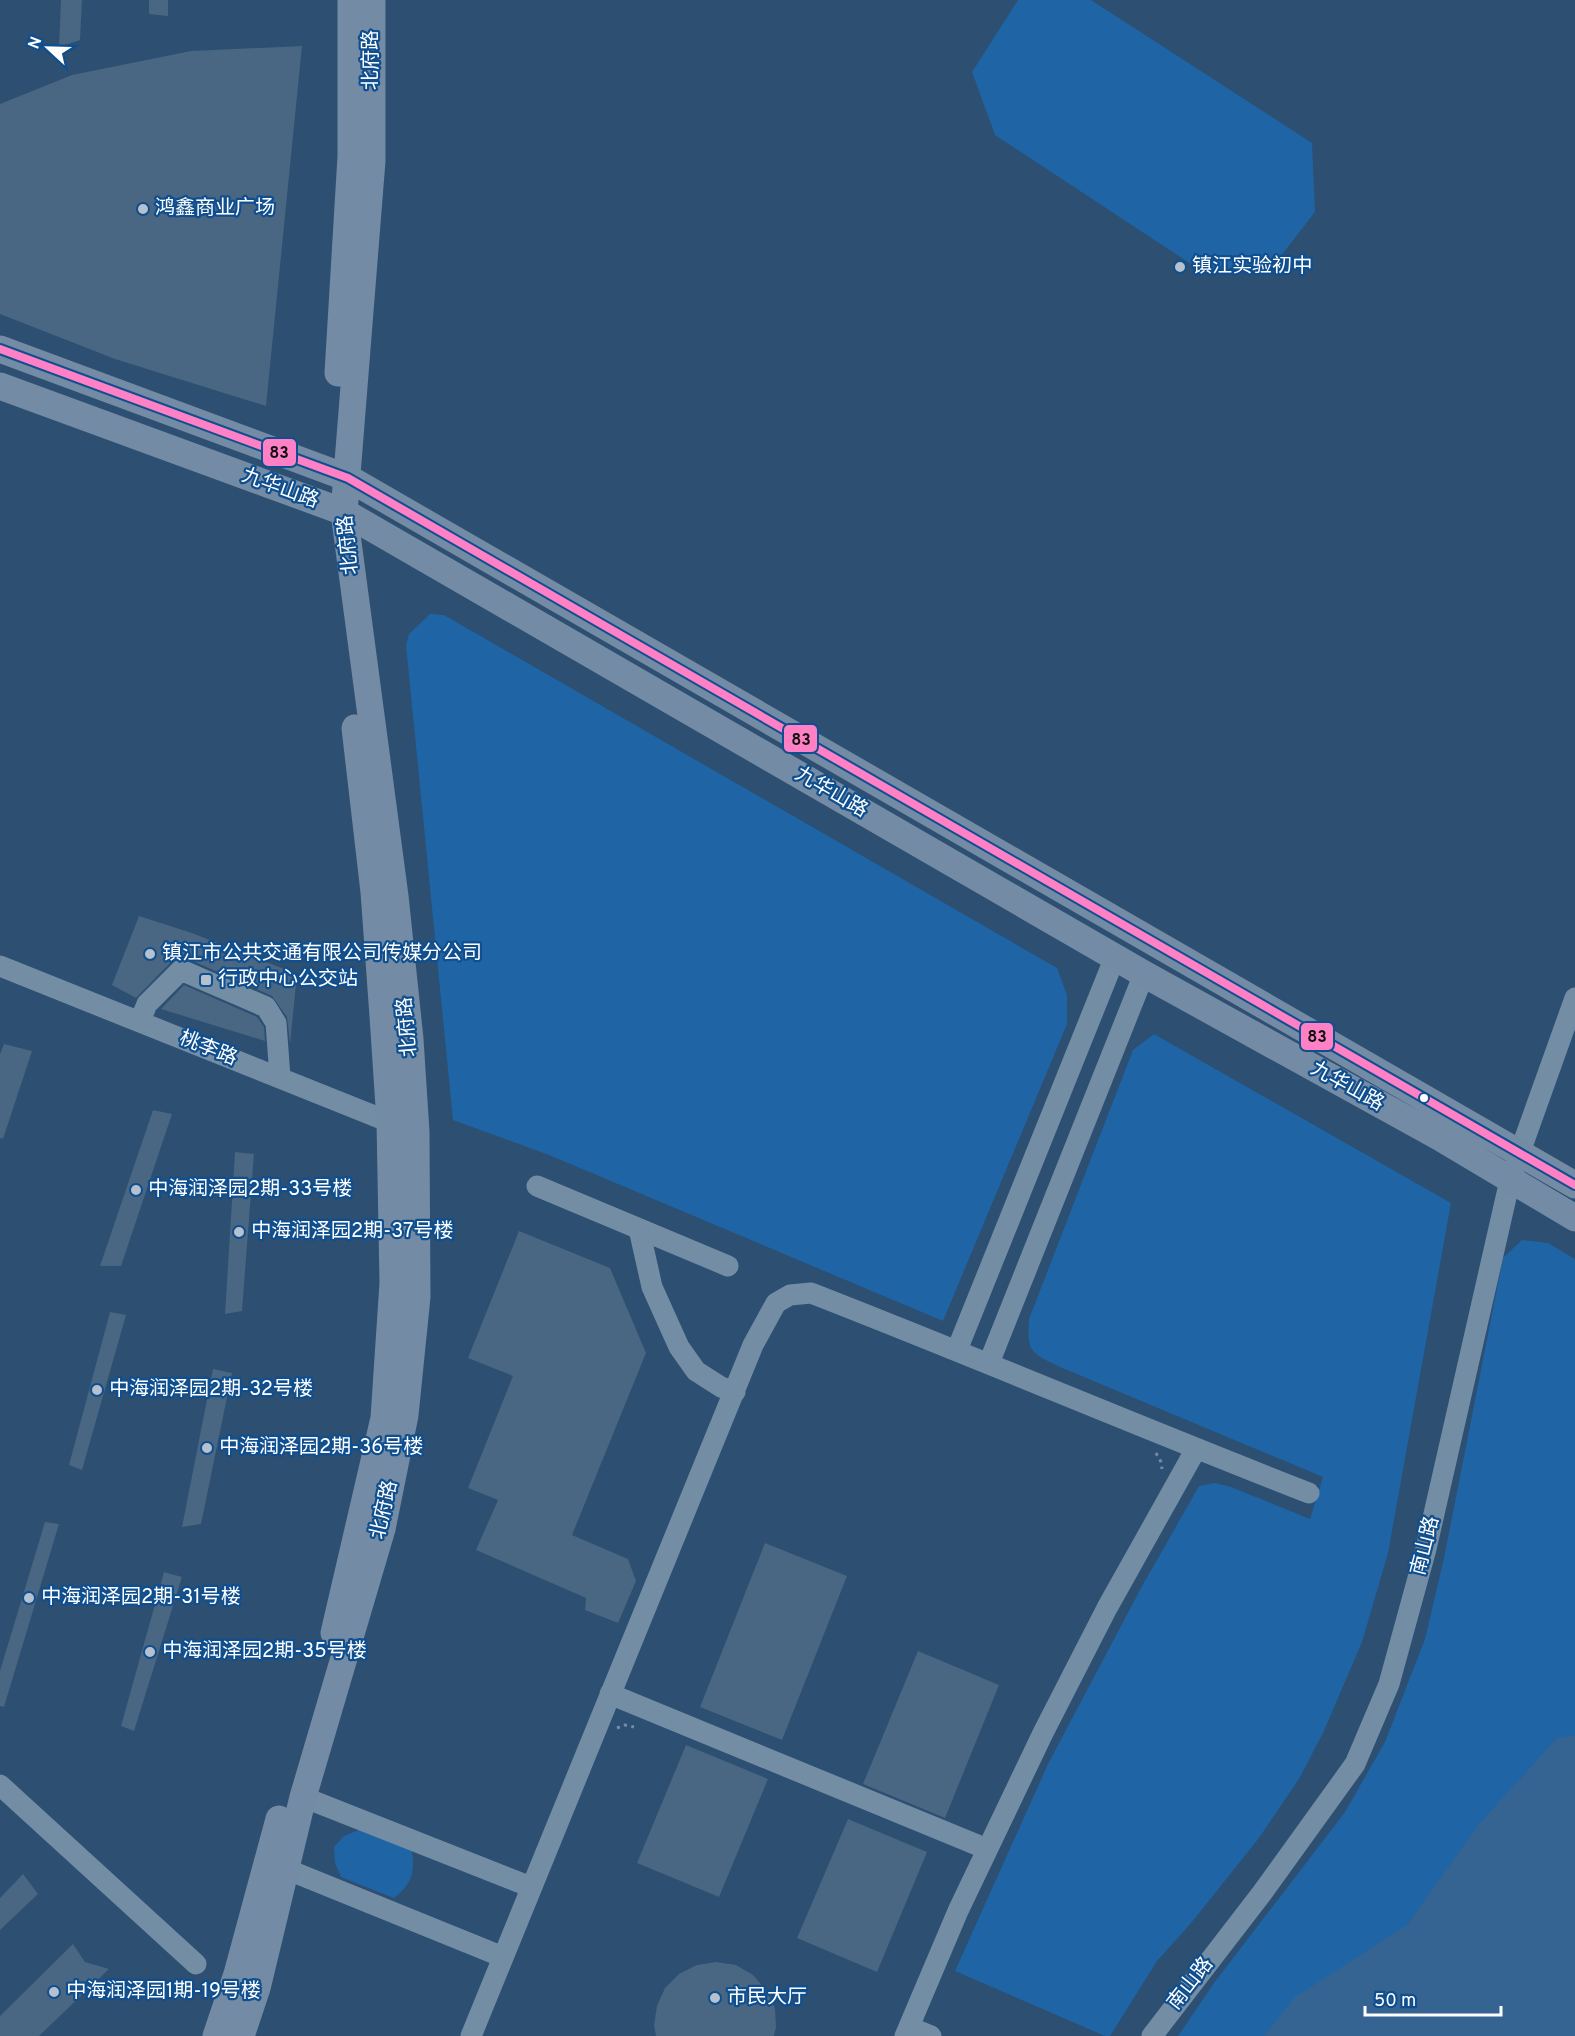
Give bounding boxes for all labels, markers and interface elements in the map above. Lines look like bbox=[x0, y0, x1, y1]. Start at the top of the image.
north arrow bbox=[18, 18, 78, 78]
street label: 北府路 bbox=[359, 30, 385, 90]
text: N bbox=[25, 34, 47, 52]
place label: 鸿鑫商业广场 bbox=[155, 196, 275, 222]
marker: 鸿鑫商业广场 bbox=[136, 202, 150, 216]
place label: 镇江实验初中 bbox=[1192, 254, 1312, 280]
marker: 镇江实验初中 bbox=[1173, 260, 1187, 274]
line badge: 83 bbox=[262, 438, 297, 467]
text: 83 bbox=[269, 444, 289, 464]
street label: 九华山路 bbox=[238, 463, 322, 515]
street label: 北府路 bbox=[333, 514, 365, 576]
line badge: 83 bbox=[783, 724, 818, 753]
text: 83 bbox=[791, 731, 811, 751]
street label: 九华山路 bbox=[790, 762, 872, 824]
place label: 镇江市公共交通有限公司传媒分公司 bbox=[162, 941, 482, 967]
marker: 镇江市公共交通有限公司传媒分公司 bbox=[143, 947, 157, 961]
place label: 行政中心公交站 bbox=[218, 967, 358, 993]
marker: 行政中心公交站 bbox=[199, 973, 213, 987]
street label: 北府路 bbox=[392, 996, 424, 1058]
line badge: 83 bbox=[1300, 1022, 1334, 1051]
street label: 桃李路 bbox=[175, 1026, 241, 1072]
text: 83 bbox=[1307, 1028, 1327, 1048]
street label: 九华山路 bbox=[1306, 1056, 1388, 1118]
unlabelled marker bbox=[1418, 1092, 1430, 1104]
place label: 中海润泽园2期-33号楼 bbox=[148, 1177, 352, 1203]
marker: 中海润泽园2期-33号楼 bbox=[129, 1183, 143, 1197]
place label: 中海润泽园2期-37号楼 bbox=[251, 1219, 454, 1245]
marker: 中海润泽园2期-37号楼 bbox=[232, 1225, 246, 1239]
place label: 中海润泽园2期-32号楼 bbox=[109, 1377, 313, 1403]
marker: 中海润泽园2期-32号楼 bbox=[90, 1383, 104, 1397]
place label: 中海润泽园2期-36号楼 bbox=[219, 1435, 423, 1461]
marker: 中海润泽园2期-36号楼 bbox=[200, 1441, 214, 1455]
street label: 北府路 bbox=[366, 1478, 404, 1542]
street label: 南山路 bbox=[1406, 1514, 1446, 1578]
place label: 中海润泽园2期-31号楼 bbox=[41, 1585, 241, 1611]
marker: 中海润泽园2期-31号楼 bbox=[22, 1591, 36, 1605]
place label: 中海润泽园2期-35号楼 bbox=[162, 1639, 367, 1665]
marker: 中海润泽园2期-35号楼 bbox=[143, 1645, 157, 1659]
street label: 南山路 bbox=[1162, 1952, 1220, 2016]
place label: 中海润泽园1期-19号楼 bbox=[66, 1979, 261, 2005]
scale bar bbox=[1365, 1979, 1502, 2017]
marker: 中海润泽园1期-19号楼 bbox=[47, 1985, 61, 1999]
place label: 市民大厅 bbox=[727, 1985, 807, 2011]
text: 50 m bbox=[1374, 1990, 1416, 2013]
marker: 市民大厅 bbox=[708, 1991, 722, 2005]

